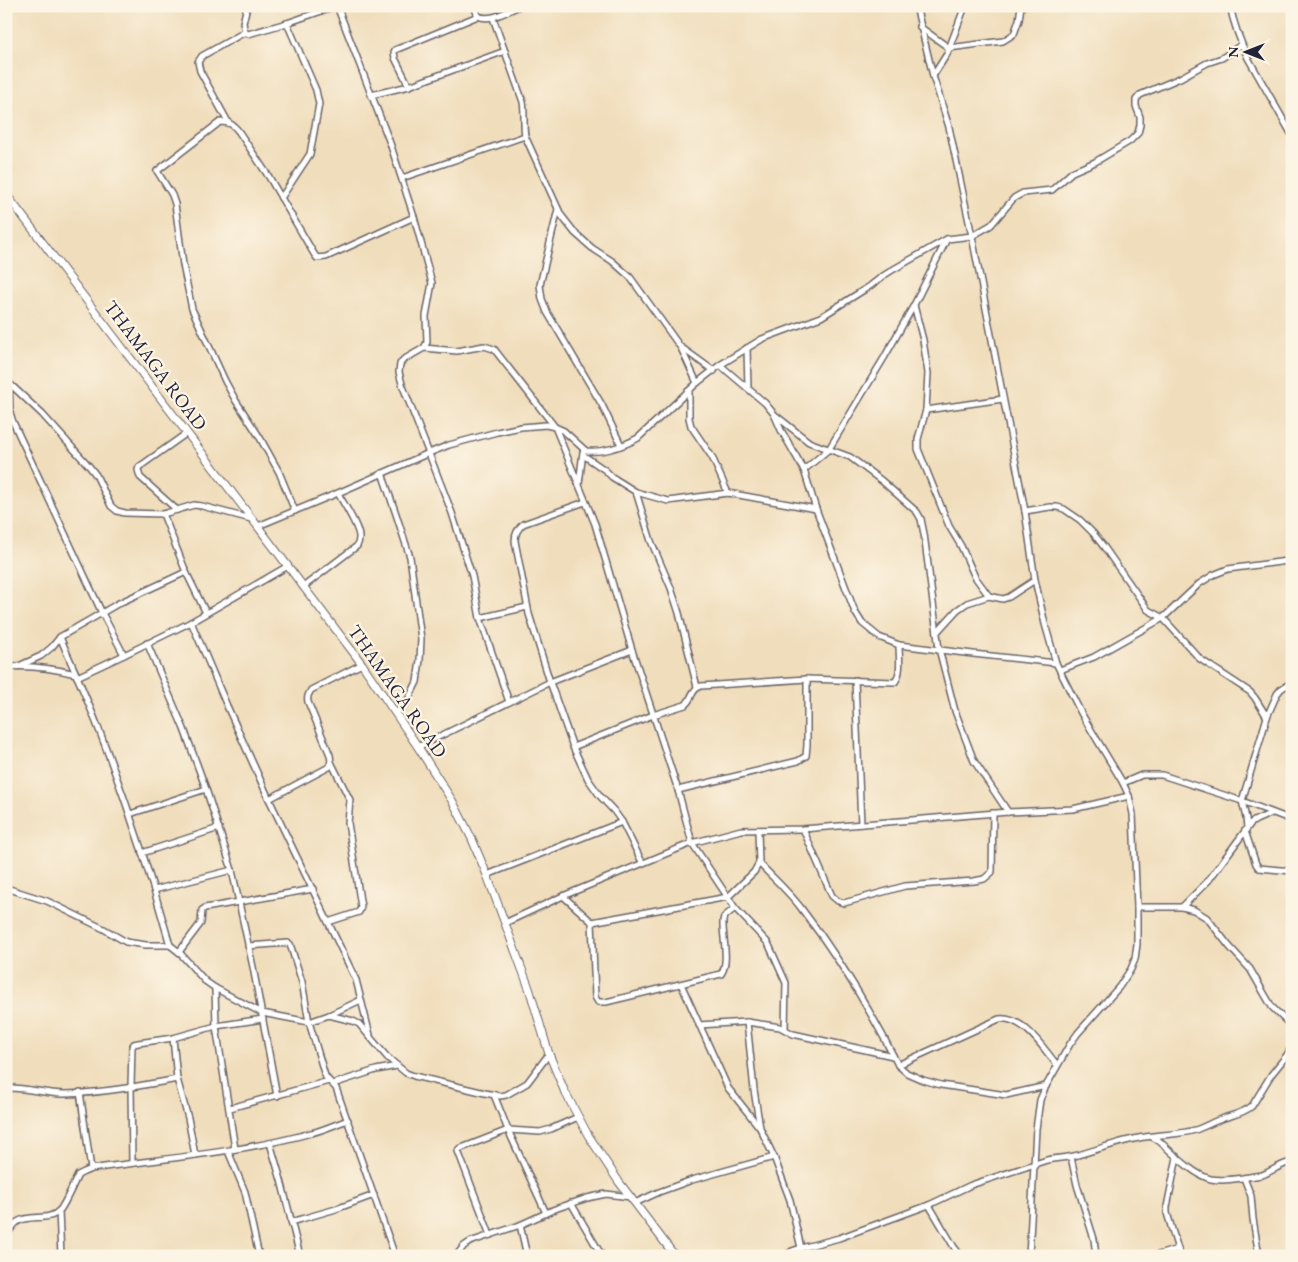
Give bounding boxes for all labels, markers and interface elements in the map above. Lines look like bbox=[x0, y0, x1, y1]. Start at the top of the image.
north arrow bbox=[1220, 28, 1270, 78]
text: N bbox=[1224, 46, 1242, 58]
street label: THAMAGA ROAD bbox=[98, 295, 213, 435]
street label: THAMAGA ROAD bbox=[342, 620, 453, 763]

